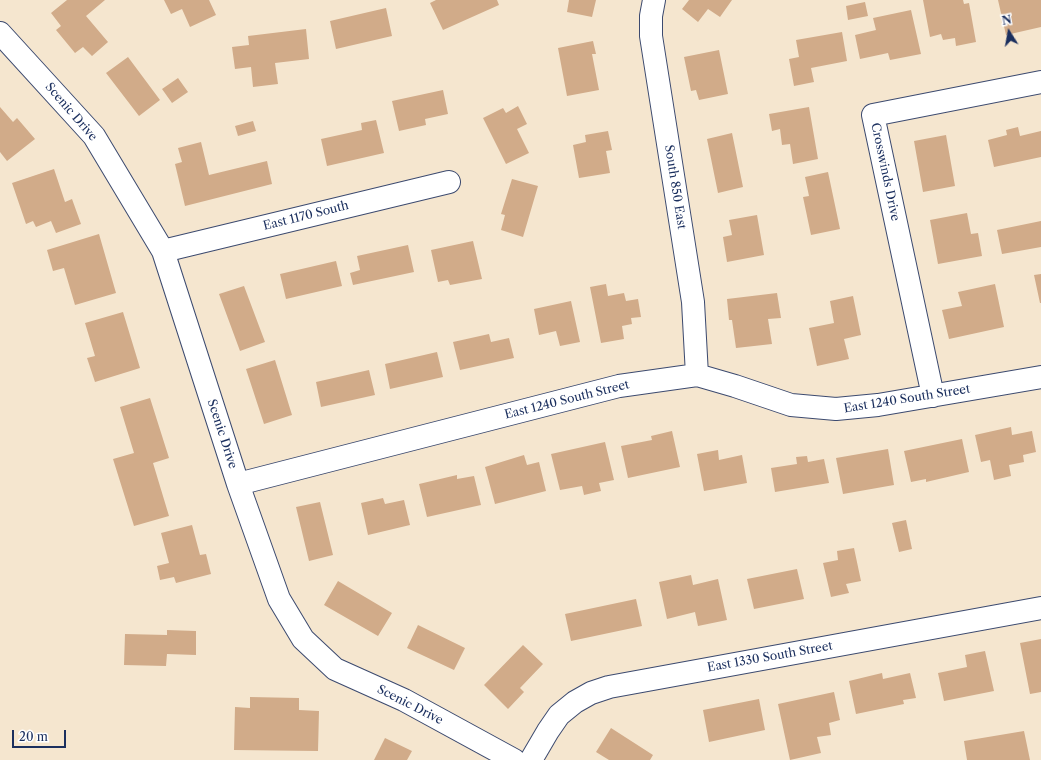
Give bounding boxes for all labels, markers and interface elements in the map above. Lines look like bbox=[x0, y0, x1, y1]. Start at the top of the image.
north arrow bbox=[989, 12, 1029, 52]
text: N bbox=[1001, 12, 1013, 28]
street label: Scenic Drive bbox=[42, 80, 100, 144]
street label: Crosswinds Drive bbox=[868, 122, 902, 222]
street label: South 850 East bbox=[661, 144, 689, 230]
street label: East 1170 South bbox=[262, 198, 350, 234]
street label: East 1240 South Street bbox=[503, 378, 631, 422]
street label: East 1240 South Street bbox=[843, 382, 971, 416]
street label: Scenic Drive bbox=[204, 398, 240, 470]
street label: East 1330 South Street bbox=[706, 639, 834, 675]
street label: Scenic Drive bbox=[375, 682, 445, 728]
scale bar bbox=[14, 722, 68, 748]
text: 20 m bbox=[19, 729, 48, 744]

